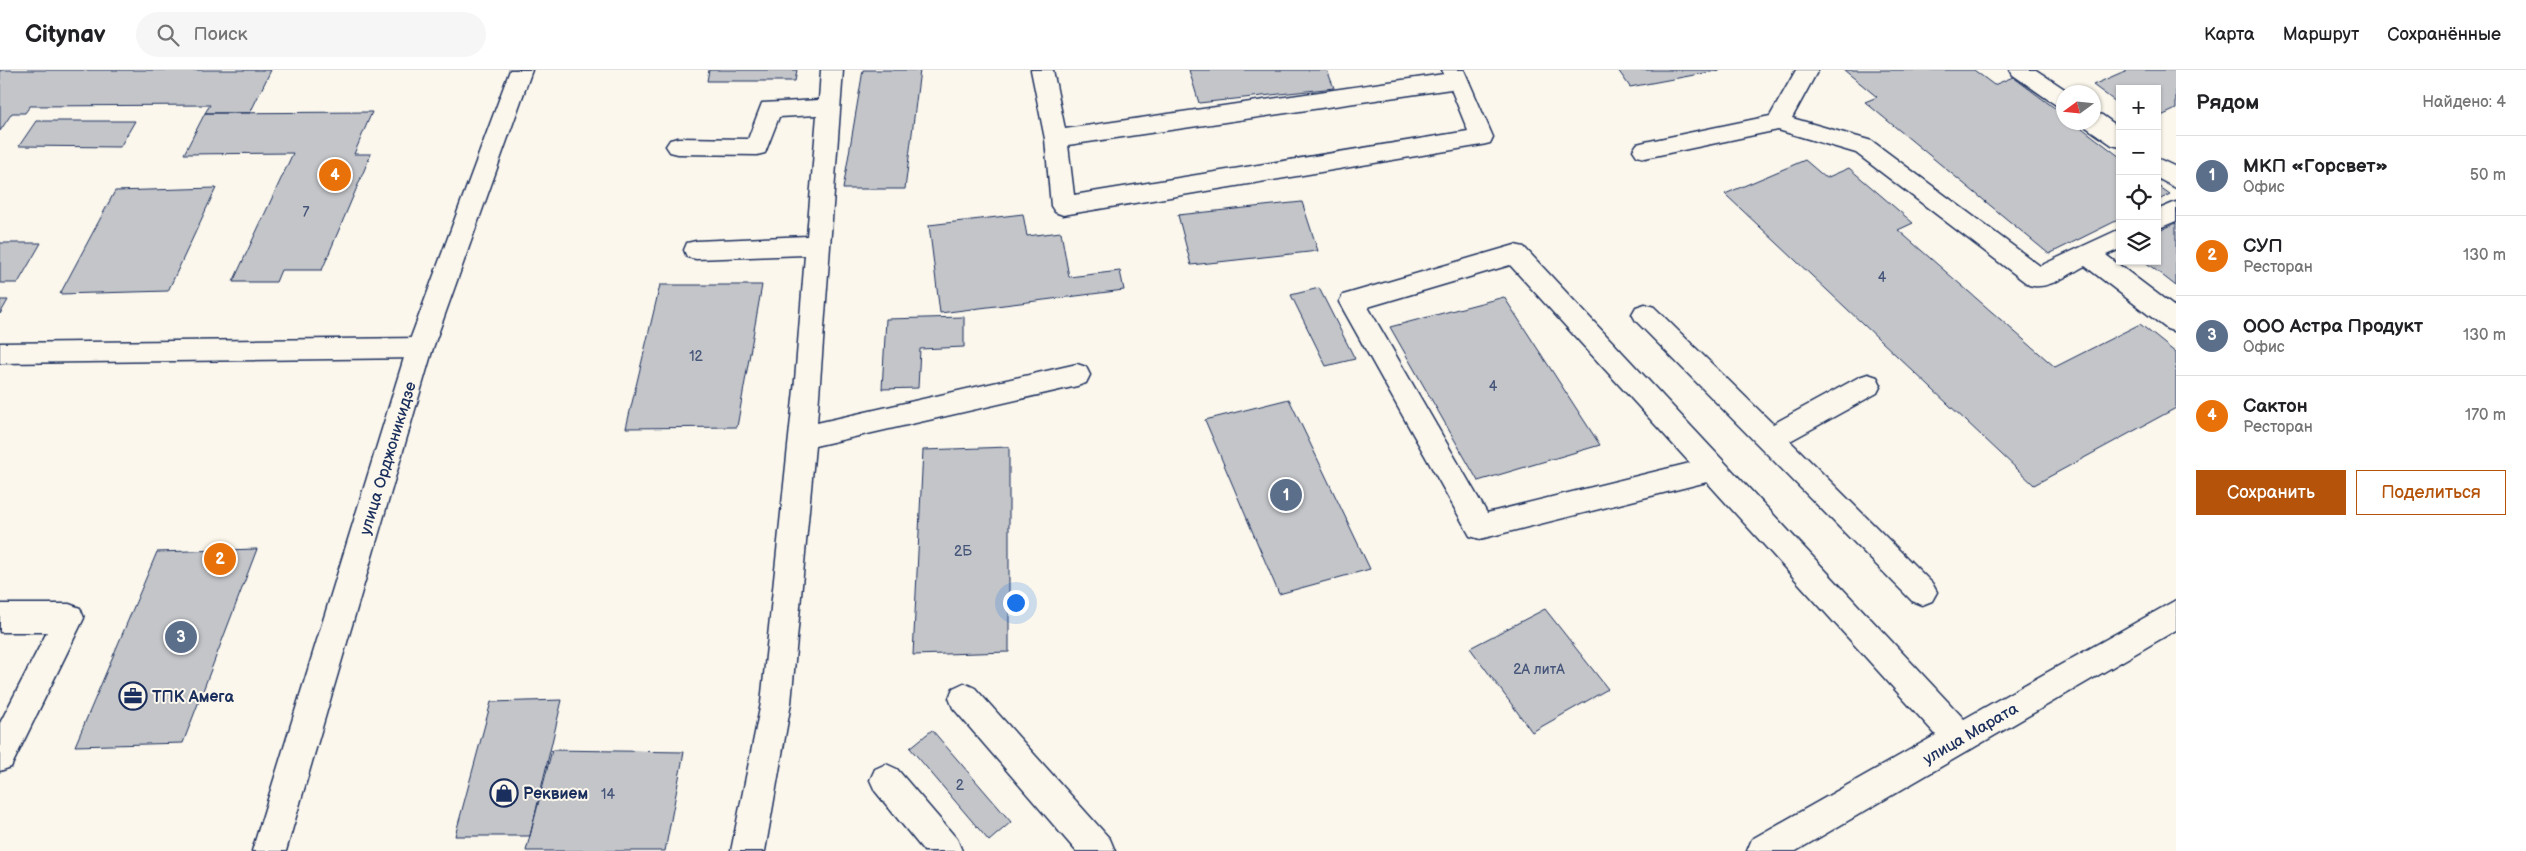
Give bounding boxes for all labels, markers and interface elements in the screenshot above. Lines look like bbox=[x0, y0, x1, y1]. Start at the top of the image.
search box bbox=[136, 12, 486, 57]
text: Citynav bbox=[25, 20, 106, 49]
icon: search bbox=[154, 21, 182, 49]
text: Поиск bbox=[194, 23, 248, 46]
text: Карта bbox=[2204, 24, 2255, 45]
text: Маршрут bbox=[2283, 24, 2359, 45]
text: Сохранённые bbox=[2387, 24, 2501, 45]
north arrow bbox=[2056, 85, 2101, 130]
map controls bbox=[2116, 85, 2161, 265]
button: + bbox=[2116, 85, 2161, 130]
text: Рядом bbox=[2196, 90, 2259, 115]
text: Найдено: 4 bbox=[2422, 93, 2506, 112]
button: − bbox=[2116, 130, 2161, 175]
text: МКП «Горсвет» bbox=[2243, 155, 2388, 178]
pin: 4 bbox=[319, 156, 351, 194]
text: 1 bbox=[2209, 166, 2215, 185]
text: 50 m bbox=[2470, 166, 2506, 185]
button: locate bbox=[2116, 175, 2161, 220]
text: Офис bbox=[2243, 178, 2285, 197]
house number: 7 bbox=[303, 204, 310, 221]
button: layers bbox=[2116, 220, 2161, 265]
text: СУП bbox=[2243, 235, 2283, 258]
text: 2 bbox=[2207, 246, 2217, 265]
text: 130 m bbox=[2463, 246, 2506, 265]
text: Ресторан bbox=[2243, 258, 2313, 277]
house number: 4 bbox=[1878, 269, 1887, 286]
text: ООО Астра Продукт bbox=[2243, 315, 2423, 338]
text: 3 bbox=[2207, 326, 2217, 345]
text: 130 m bbox=[2463, 326, 2506, 345]
text: Офис bbox=[2243, 338, 2285, 357]
house number: 12 bbox=[689, 348, 704, 365]
house number: 4 bbox=[1489, 378, 1498, 395]
street label: улица Орджоникидзе bbox=[356, 379, 421, 537]
text: Сактон bbox=[2243, 395, 2308, 418]
text: 4 bbox=[2207, 406, 2217, 425]
text: 170 m bbox=[2465, 406, 2506, 425]
text: Ресторан bbox=[2243, 418, 2313, 437]
button: Сохранить bbox=[2196, 470, 2346, 515]
button: Поделиться bbox=[2356, 470, 2506, 515]
pin: 1 bbox=[1270, 476, 1302, 514]
pin: 2 bbox=[204, 540, 236, 578]
house number: 2Б bbox=[954, 543, 972, 560]
your location bbox=[1003, 590, 1029, 616]
pin: 3 bbox=[165, 618, 197, 656]
house number: 2А литА bbox=[1513, 661, 1565, 678]
office icon: ТПК Амега bbox=[118, 681, 148, 711]
place label: ТПК Амега bbox=[152, 688, 234, 707]
street label: улица Марата bbox=[1920, 699, 2022, 769]
house number: 2 bbox=[956, 777, 965, 794]
shop icon: Реквием bbox=[489, 778, 519, 808]
place label: Реквием bbox=[523, 785, 588, 804]
house number: 14 bbox=[601, 786, 615, 803]

